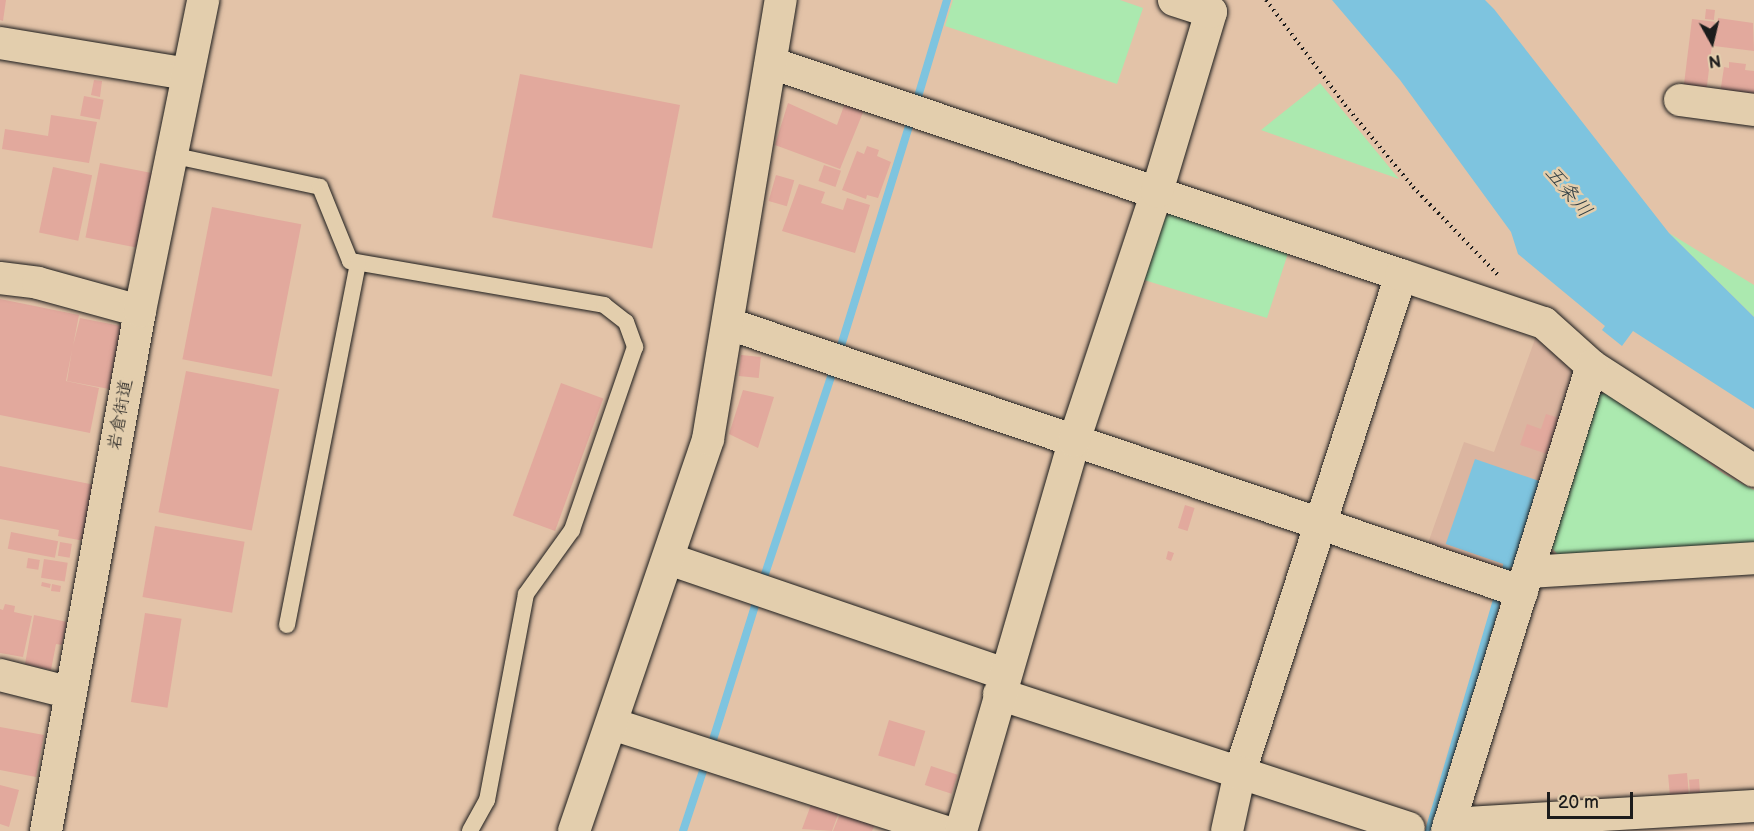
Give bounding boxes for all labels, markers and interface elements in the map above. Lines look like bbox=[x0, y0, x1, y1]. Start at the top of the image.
north arrow bbox=[1682, 12, 1742, 72]
text: N bbox=[1707, 50, 1722, 71]
water label: 五条川 bbox=[1540, 161, 1596, 223]
street label: 岩倉街道 bbox=[104, 378, 138, 452]
scale bar bbox=[1550, 780, 1636, 818]
text: 20 m bbox=[1558, 792, 1599, 813]

